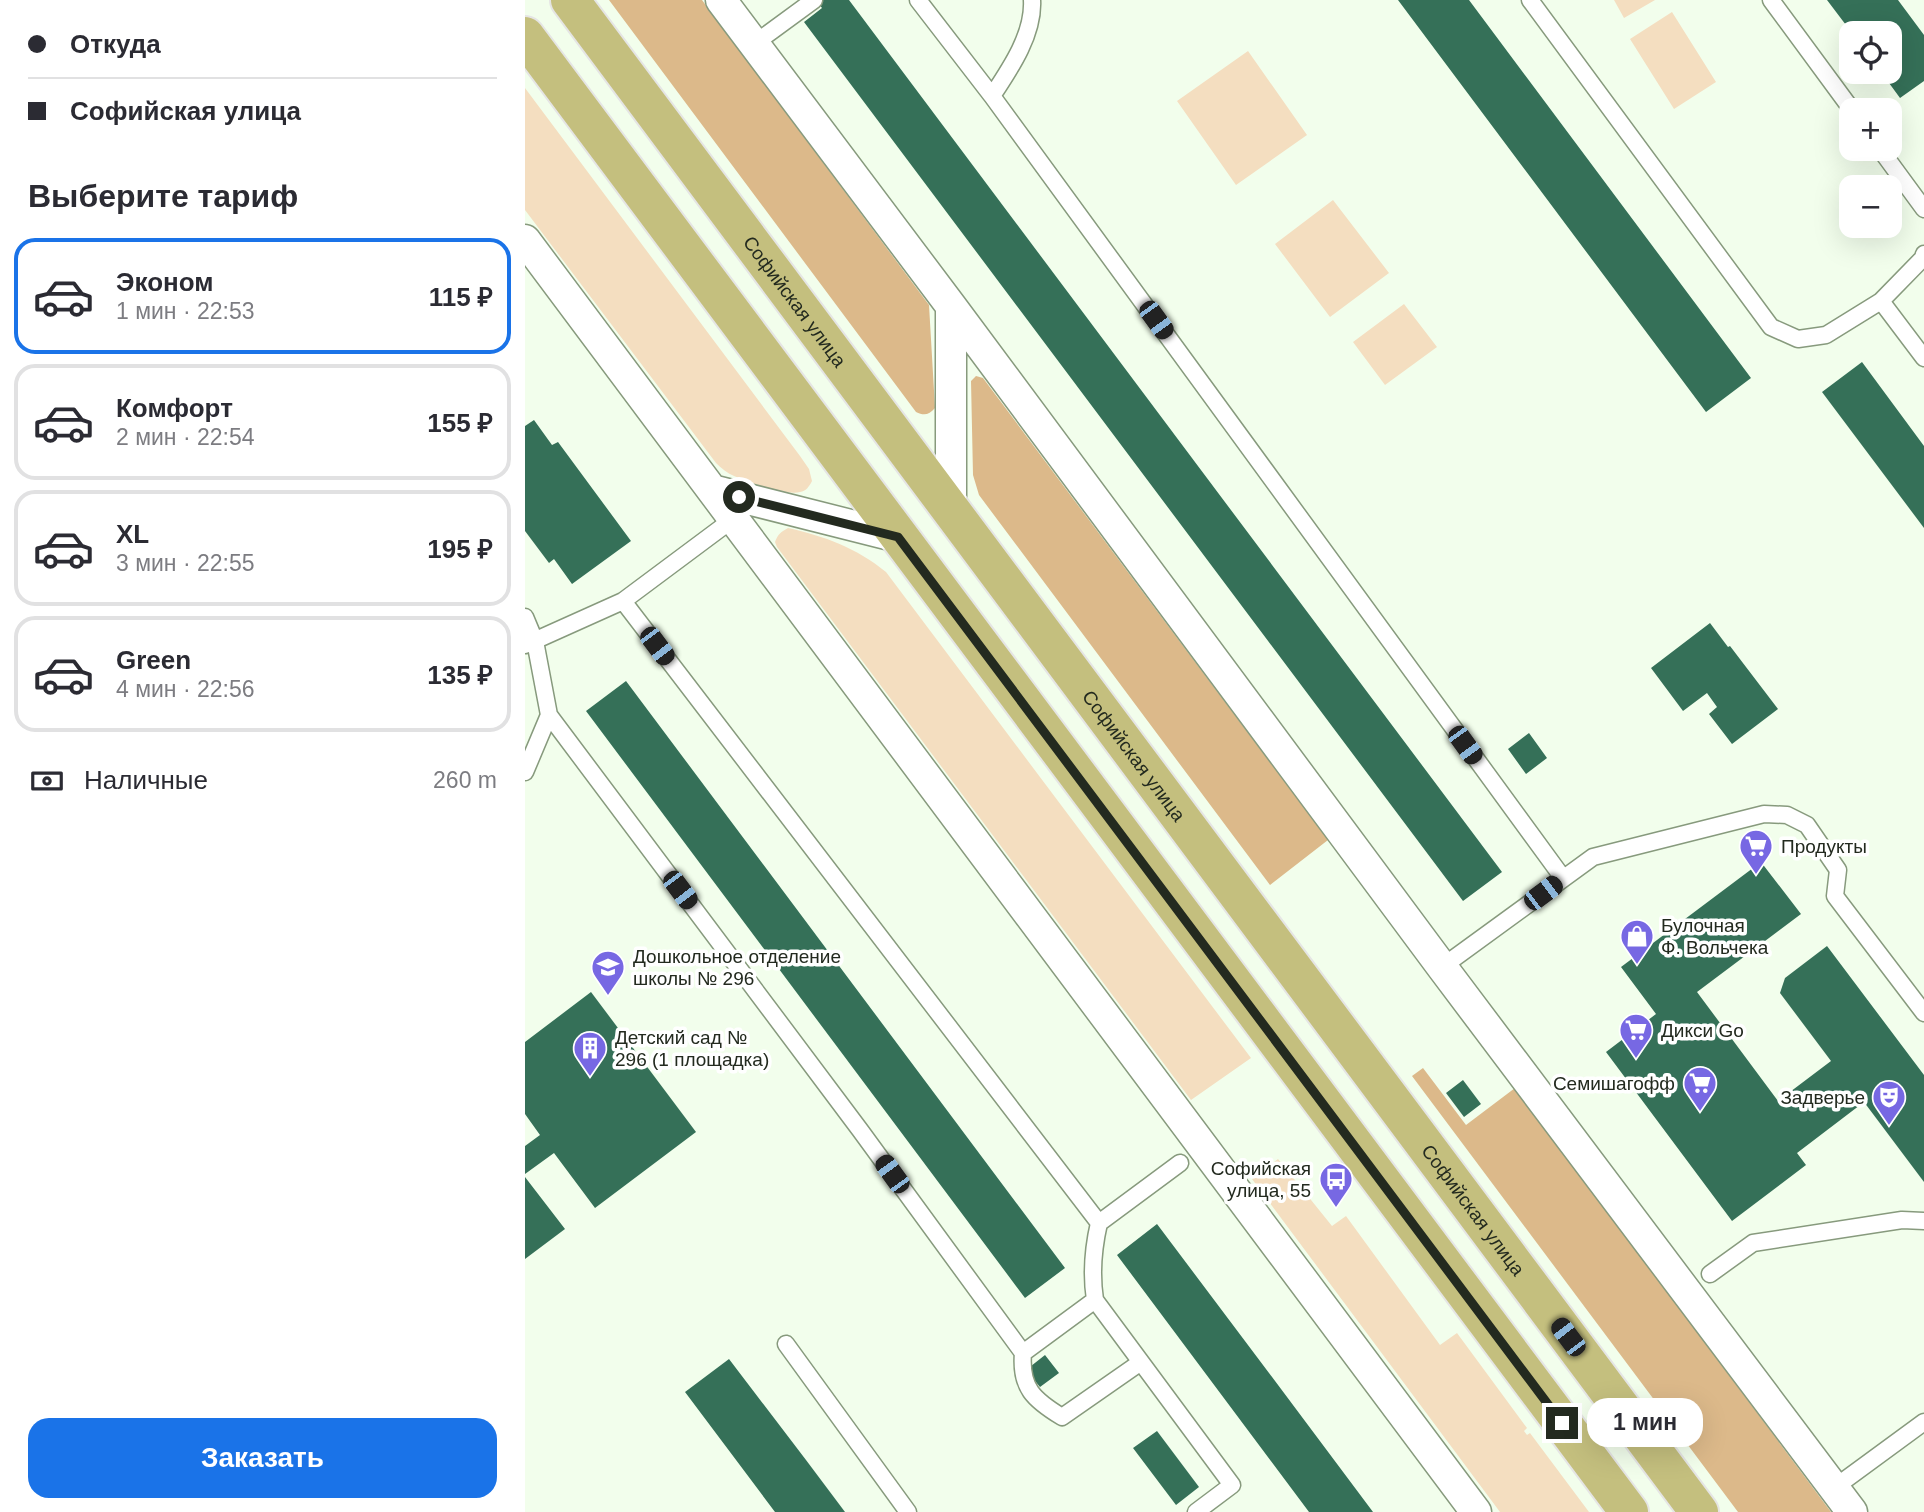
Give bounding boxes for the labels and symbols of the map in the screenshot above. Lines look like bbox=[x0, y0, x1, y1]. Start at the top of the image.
street label: Софийская улица bbox=[739, 232, 850, 371]
car bbox=[1136, 297, 1177, 343]
route start bbox=[723, 481, 755, 513]
car bbox=[636, 623, 679, 669]
street label: Софийская улица bbox=[1078, 686, 1190, 826]
car bbox=[1445, 722, 1486, 768]
supermarket icon: Продукты bbox=[1737, 827, 1775, 876]
place label: Продукты bbox=[1781, 836, 1867, 857]
car bbox=[659, 867, 702, 913]
car bbox=[1520, 872, 1567, 914]
place label: Булочная Ф. Вольчека bbox=[1661, 915, 1769, 958]
shop icon: Булочная Ф. Вольчека bbox=[1618, 917, 1656, 966]
place label: Дошкольное отделение школы № 296 bbox=[633, 946, 841, 989]
school or university icon: Дошкольное отделение школы № 296 bbox=[589, 948, 627, 997]
supermarket icon: Дикси Go bbox=[1617, 1011, 1655, 1060]
place label: Дикси Go bbox=[1661, 1020, 1744, 1041]
place label: Детский сад № 296 (1 площадка) bbox=[615, 1027, 769, 1070]
building icon: Детский сад № 296 (1 площадка) bbox=[571, 1029, 609, 1078]
supermarket icon: Семишагофф bbox=[1681, 1064, 1719, 1113]
place label: Семишагофф bbox=[1553, 1073, 1675, 1094]
theatre icon: Задверье bbox=[1870, 1078, 1908, 1127]
place label: Задверье bbox=[1780, 1087, 1865, 1108]
street label: Софийская улица bbox=[1417, 1141, 1529, 1280]
car bbox=[872, 1151, 913, 1197]
place label: Софийская улица, 55 bbox=[1211, 1158, 1311, 1201]
bus stop icon: Софийская улица, 55 bbox=[1317, 1160, 1355, 1209]
car bbox=[1547, 1314, 1590, 1360]
callout: 1 мин bbox=[1587, 1398, 1702, 1448]
route end bbox=[1546, 1407, 1578, 1439]

